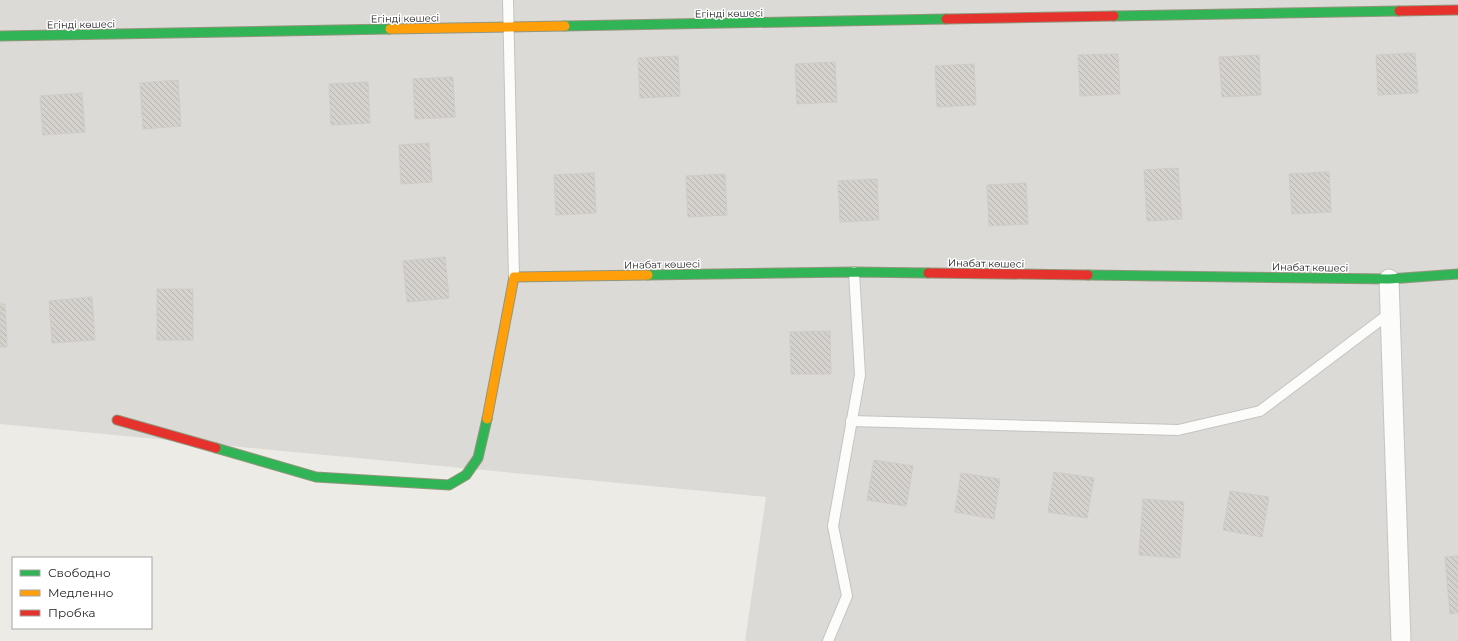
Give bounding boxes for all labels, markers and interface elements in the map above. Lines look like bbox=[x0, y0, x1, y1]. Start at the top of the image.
street label: Егінді көшесі bbox=[695, 6, 763, 21]
street label: Егінді көшесі bbox=[371, 11, 439, 26]
street label: Егінді көшесі bbox=[47, 17, 115, 32]
street label: Инабат көшесі bbox=[948, 256, 1024, 271]
street label: Инабат көшесі bbox=[624, 257, 700, 272]
street label: Инабат көшесі bbox=[1272, 260, 1348, 275]
legend bbox=[12, 557, 152, 629]
text: Свободно bbox=[48, 565, 111, 580]
text: Медленно bbox=[48, 585, 114, 600]
text: Пробка bbox=[48, 605, 96, 620]

